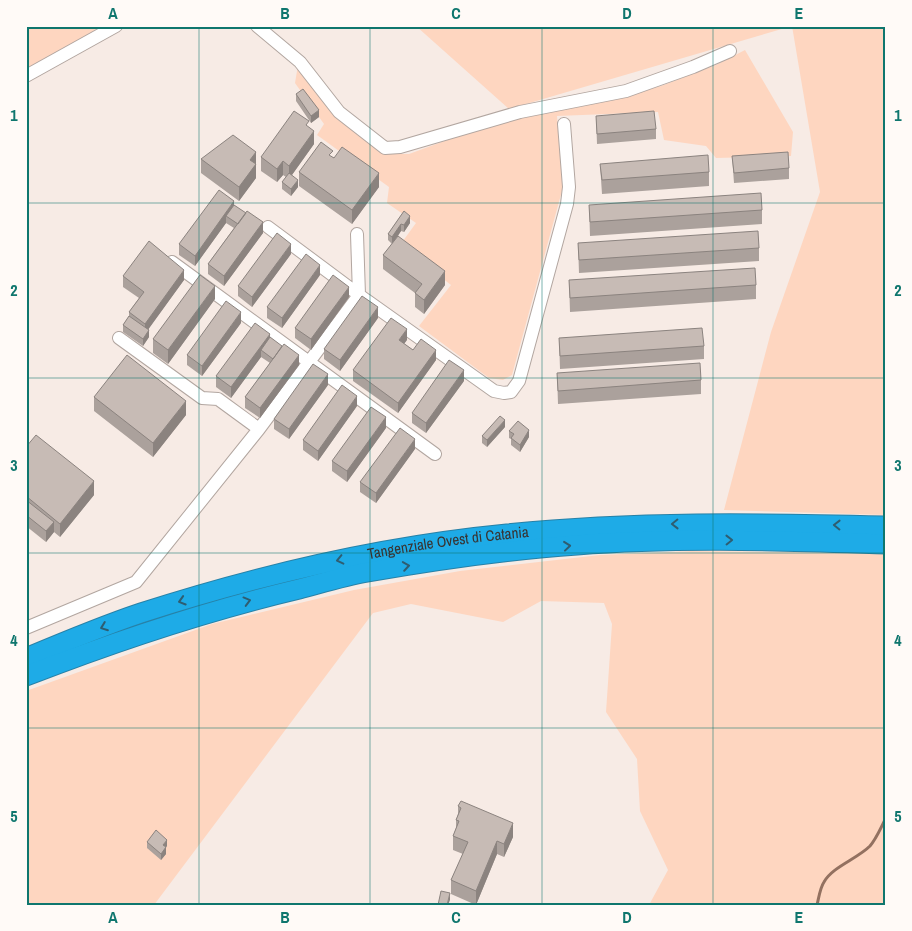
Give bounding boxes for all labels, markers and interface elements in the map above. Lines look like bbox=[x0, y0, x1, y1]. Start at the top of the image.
text: A bbox=[108, 2, 118, 24]
text: B bbox=[280, 2, 290, 24]
text: C bbox=[451, 2, 461, 24]
text: D bbox=[622, 2, 632, 24]
text: E bbox=[795, 2, 804, 24]
text: 1 bbox=[10, 104, 18, 126]
text: 1 bbox=[894, 104, 902, 126]
text: 2 bbox=[10, 279, 18, 301]
text: 2 bbox=[894, 279, 902, 301]
text: 3 bbox=[10, 454, 18, 476]
text: 3 bbox=[894, 454, 902, 476]
one-way arrow bbox=[670, 518, 678, 529]
one-way arrow bbox=[833, 520, 840, 530]
street label: Tangenziale Ovest di Catania bbox=[366, 521, 530, 564]
one-way arrow bbox=[726, 535, 733, 545]
one-way arrow bbox=[563, 541, 571, 552]
one-way arrow bbox=[335, 555, 344, 565]
one-way arrow bbox=[401, 562, 410, 572]
one-way arrow bbox=[179, 595, 187, 605]
one-way arrow bbox=[242, 597, 251, 607]
one-way arrow bbox=[101, 621, 109, 631]
text: 4 bbox=[10, 629, 18, 651]
text: 4 bbox=[894, 629, 902, 651]
text: 5 bbox=[10, 805, 18, 827]
text: 5 bbox=[894, 805, 902, 827]
text: A bbox=[108, 906, 118, 928]
text: B bbox=[280, 906, 290, 928]
text: C bbox=[451, 906, 461, 928]
text: D bbox=[622, 906, 632, 928]
text: E bbox=[795, 906, 804, 928]

